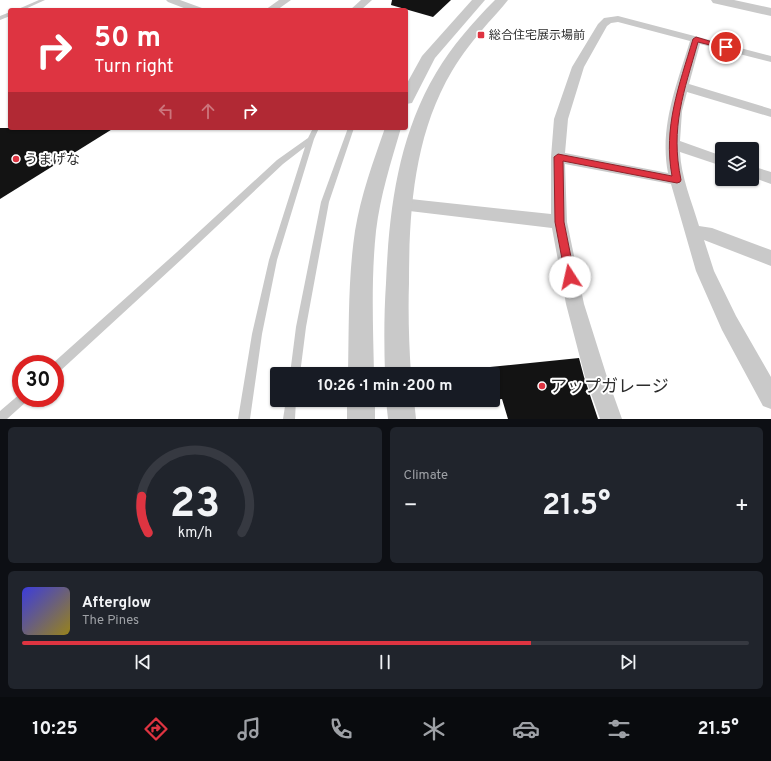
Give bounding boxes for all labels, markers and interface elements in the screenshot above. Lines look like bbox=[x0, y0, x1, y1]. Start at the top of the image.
text: 50 m bbox=[94, 21, 161, 57]
icon: right bbox=[28, 24, 80, 76]
place label: 総合住宅展示場前 bbox=[489, 28, 585, 44]
marker: 総合住宅展示場前 bbox=[476, 30, 486, 40]
pin bbox=[709, 30, 743, 64]
icon: arrive bbox=[715, 36, 737, 58]
text: Turn right bbox=[94, 56, 174, 79]
icon: left bbox=[155, 100, 177, 122]
icon: ahead bbox=[197, 100, 219, 122]
icon: right bbox=[239, 100, 261, 122]
map controls bbox=[715, 142, 759, 186]
button: layers bbox=[715, 142, 759, 186]
place label: うまげな bbox=[24, 152, 80, 169]
marker: うまげな bbox=[11, 154, 21, 164]
position arrow bbox=[549, 256, 591, 298]
speed limit sign: 30 bbox=[12, 355, 64, 407]
text: 10:26 · 1 min · 200 m bbox=[318, 377, 452, 396]
place label: アップガレージ bbox=[550, 377, 669, 399]
marker: アップガレージ bbox=[537, 381, 547, 391]
text: Climate bbox=[404, 468, 448, 484]
text: 23 bbox=[170, 479, 220, 532]
text: 21.5° bbox=[542, 488, 611, 525]
text: − bbox=[404, 493, 418, 520]
text: + bbox=[735, 493, 749, 520]
text: km/h bbox=[177, 524, 212, 542]
text: Afterglow bbox=[82, 594, 151, 613]
text: The Pines bbox=[82, 613, 139, 629]
icon: previous bbox=[132, 651, 154, 673]
icon: pause bbox=[374, 651, 396, 673]
icon: next bbox=[617, 651, 639, 673]
icon: directions bbox=[142, 715, 170, 743]
icon: music bbox=[235, 715, 263, 743]
icon: phone bbox=[327, 715, 355, 743]
icon: climate bbox=[420, 715, 448, 743]
icon: car bbox=[512, 715, 540, 743]
icon: filters bbox=[605, 715, 633, 743]
text: 10:25 bbox=[32, 718, 78, 741]
text: 21.5° bbox=[698, 718, 739, 741]

